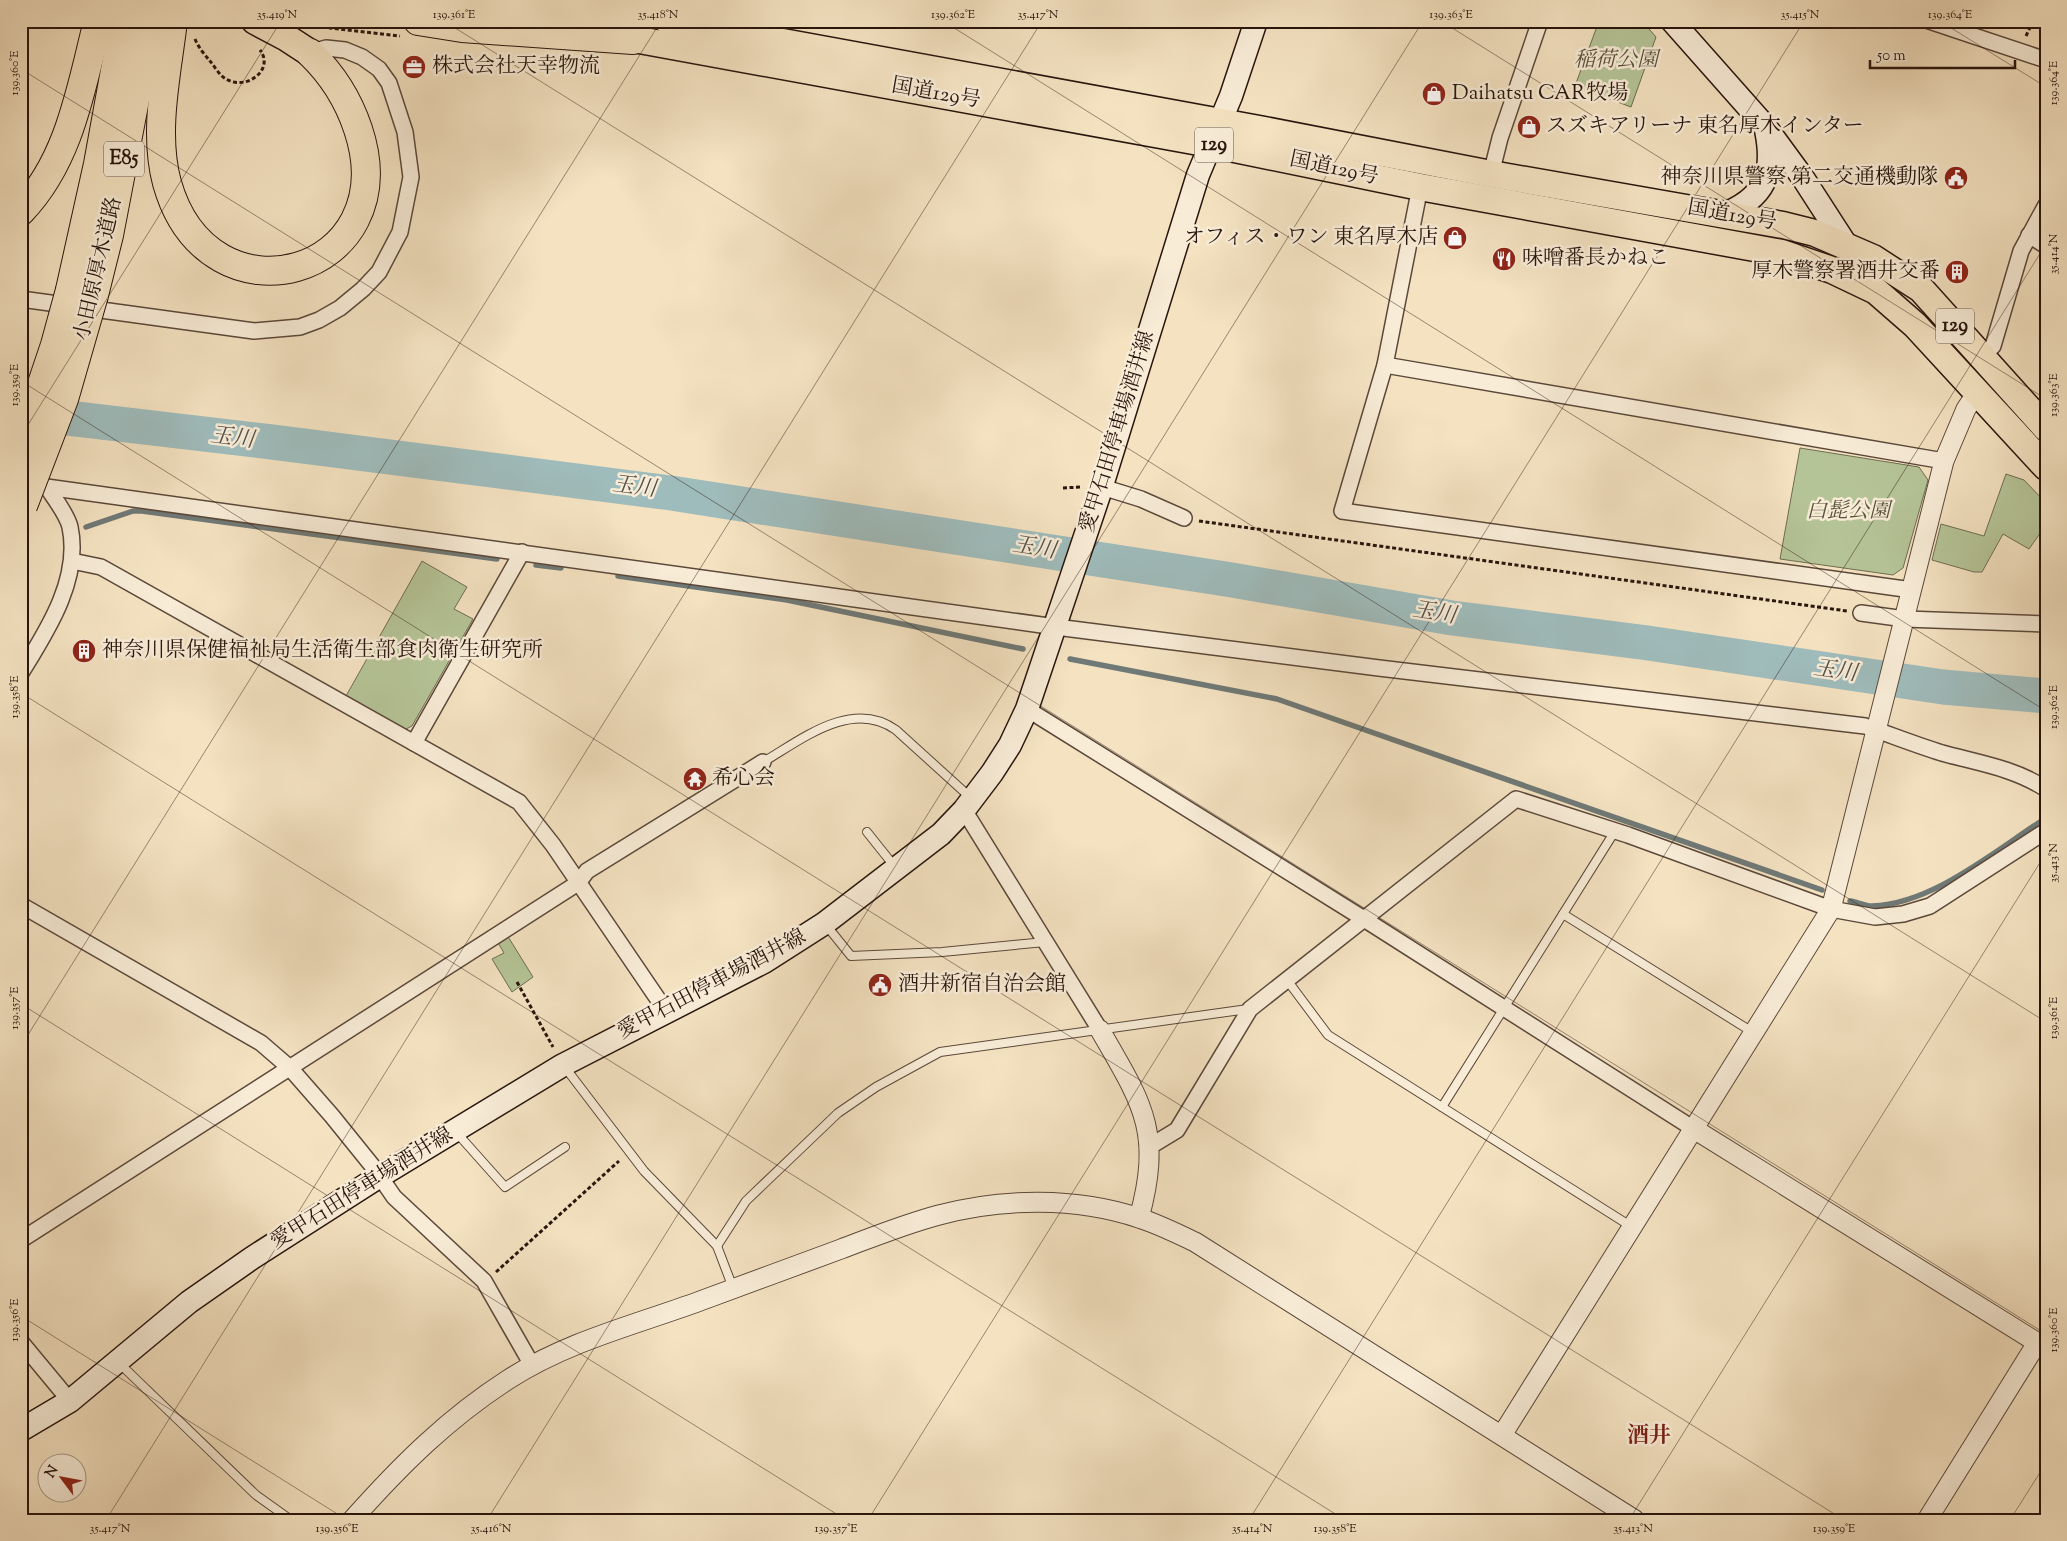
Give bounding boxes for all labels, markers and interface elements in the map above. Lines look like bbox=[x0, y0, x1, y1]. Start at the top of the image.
text: 35.419°N bbox=[257, 6, 298, 24]
text: 139.361°E bbox=[433, 6, 476, 24]
text: 35.418°N bbox=[638, 6, 679, 24]
text: 139.362°E bbox=[931, 6, 976, 24]
text: 35.417°N bbox=[1018, 6, 1059, 24]
text: 139.363°E bbox=[1429, 6, 1473, 24]
text: 35.415°N bbox=[1781, 6, 1820, 24]
text: 139.364°E bbox=[1928, 6, 1973, 24]
scale bar bbox=[1870, 38, 2014, 70]
park label: 稲荷公園 bbox=[1574, 46, 1661, 76]
text: 50 m bbox=[1876, 46, 1906, 67]
text: 139.360°E bbox=[6, 50, 24, 95]
place label: 株式会社天幸物流 bbox=[432, 52, 600, 82]
office icon: 株式会社天幸物流 bbox=[401, 54, 427, 80]
text: 139.364°E bbox=[2045, 60, 2063, 105]
street label: 国道129号 bbox=[889, 71, 983, 117]
place label: Daihatsu CAR牧場 bbox=[1452, 79, 1628, 109]
shop icon: Daihatsu CAR牧場 bbox=[1421, 81, 1447, 107]
place label: スズキアリーナ 東名厚木インター bbox=[1546, 112, 1864, 142]
shop icon: スズキアリーナ 東名厚木インター bbox=[1516, 114, 1542, 140]
road number: 129 bbox=[1195, 128, 1233, 162]
road number: E85 bbox=[104, 142, 144, 176]
street label: 国道129号 bbox=[1287, 145, 1381, 193]
place label: 神奈川県警察 第二交通機動隊 bbox=[1661, 163, 1938, 193]
public building icon: 神奈川県警察 第二交通機動隊 bbox=[1943, 165, 1969, 191]
street label: 国道129号 bbox=[1685, 193, 1779, 239]
street label: 小田原厚木道路 bbox=[68, 194, 130, 344]
place label: オフィス・ワン 東名厚木店 bbox=[1184, 223, 1438, 253]
shop icon: オフィス・ワン 東名厚木店 bbox=[1442, 225, 1468, 251]
text: 35.414°N bbox=[2045, 233, 2063, 274]
place label: 味噌番長かねこ bbox=[1522, 244, 1669, 274]
restaurant icon: 味噌番長かねこ bbox=[1491, 246, 1517, 272]
place label: 厚木警察署酒井交番 bbox=[1751, 257, 1940, 287]
building icon: 厚木警察署酒井交番 bbox=[1944, 259, 1970, 285]
road number: 129 bbox=[1936, 308, 1974, 344]
street label: 愛甲石田停車場酒井線 bbox=[1073, 327, 1163, 537]
text: 139.359°E bbox=[6, 363, 24, 406]
text: 139.363°E bbox=[2045, 373, 2063, 417]
water label: 玉川 bbox=[208, 420, 258, 458]
water label: 玉川 bbox=[610, 469, 660, 507]
park label: 白髭公園 bbox=[1806, 497, 1893, 527]
water label: 玉川 bbox=[1010, 530, 1060, 569]
water label: 玉川 bbox=[1410, 595, 1460, 634]
place label: 神奈川県保健福祉局生活衛生部食肉衛生研究所 bbox=[102, 636, 543, 666]
building icon: 神奈川県保健福祉局生活衛生部食肉衛生研究所 bbox=[71, 638, 97, 664]
water label: 玉川 bbox=[1811, 653, 1861, 691]
text: 139.358°E bbox=[6, 675, 24, 718]
text: 139.362°E bbox=[2045, 684, 2063, 729]
place label: 希心会 bbox=[712, 764, 775, 794]
temple icon: 希心会 bbox=[682, 766, 708, 792]
text: 35.413°N bbox=[2045, 843, 2063, 883]
street label: 愛甲石田停車場酒井線 bbox=[612, 922, 812, 1048]
place label: 酒井新宿自治会館 bbox=[898, 970, 1066, 1000]
public building icon: 酒井新宿自治会館 bbox=[867, 972, 893, 998]
text: 139.357°E bbox=[6, 986, 24, 1030]
text: 139.361°E bbox=[2045, 996, 2063, 1039]
street label: 愛甲石田停車場酒井線 bbox=[265, 1121, 459, 1257]
text: 139.356°E bbox=[6, 1298, 24, 1341]
text: 139.360°E bbox=[2045, 1307, 2063, 1352]
district label: 酒井 bbox=[1627, 1421, 1671, 1453]
north arrow bbox=[38, 1454, 88, 1504]
text: N bbox=[41, 1462, 64, 1482]
text: 35.417°N bbox=[90, 1520, 131, 1538]
text: 139.356°E bbox=[316, 1520, 359, 1538]
text: 35.416°N bbox=[471, 1520, 512, 1538]
text: 139.357°E bbox=[815, 1520, 858, 1538]
text: 35.414°N bbox=[1232, 1520, 1273, 1538]
text: 139.358°E bbox=[1314, 1520, 1357, 1538]
text: 35.413°N bbox=[1613, 1520, 1653, 1538]
text: 139.359°E bbox=[1813, 1520, 1856, 1538]

